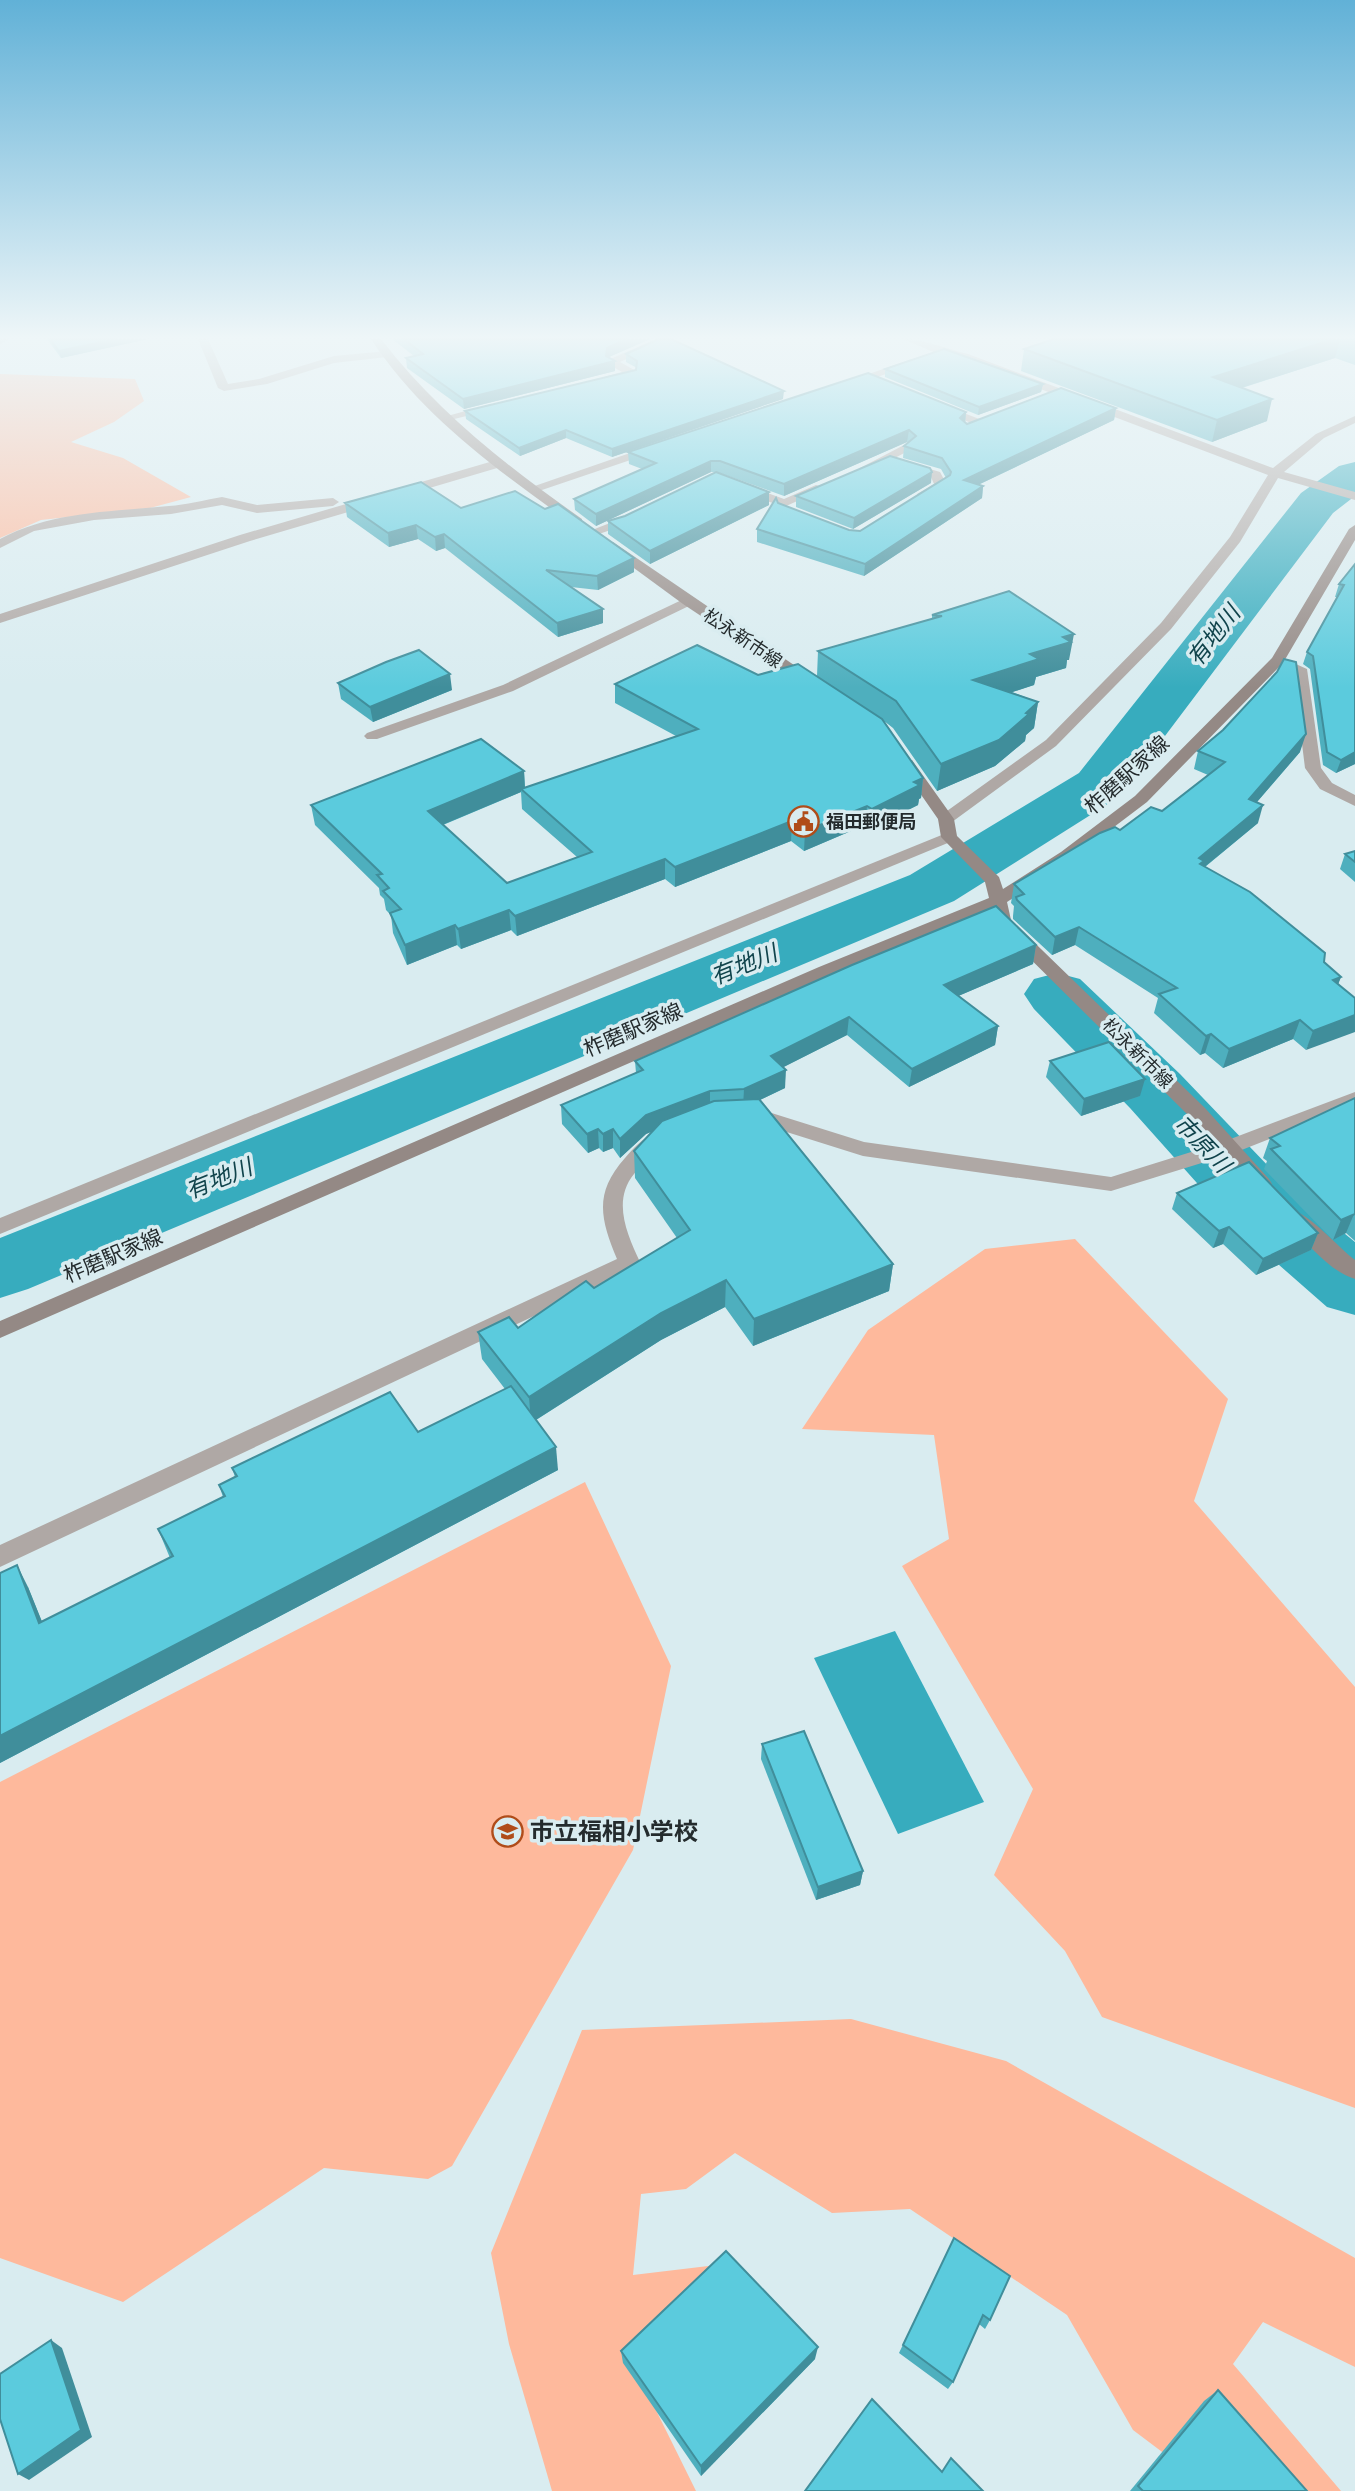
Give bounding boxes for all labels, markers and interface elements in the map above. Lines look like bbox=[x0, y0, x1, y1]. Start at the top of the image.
water label: 有地川 bbox=[1182, 598, 1248, 671]
street label: 松永新市線 bbox=[700, 604, 786, 672]
street label: 柞磨駅家線 bbox=[1080, 731, 1174, 819]
public building icon: 福田郵便局 bbox=[786, 804, 820, 838]
place label: 福田郵便局 bbox=[826, 811, 916, 832]
water label: 有地川 bbox=[707, 938, 784, 990]
street label: 柞磨駅家線 bbox=[580, 998, 686, 1062]
street label: 松永新市線 bbox=[1099, 1014, 1177, 1092]
water label: 市原川 bbox=[1168, 1110, 1238, 1180]
water label: 有地川 bbox=[182, 1152, 259, 1204]
street label: 柞磨駅家線 bbox=[60, 1224, 166, 1288]
school or university icon: 市立福相小学校 bbox=[490, 1815, 524, 1849]
place label: 市立福相小学校 bbox=[530, 1818, 698, 1846]

